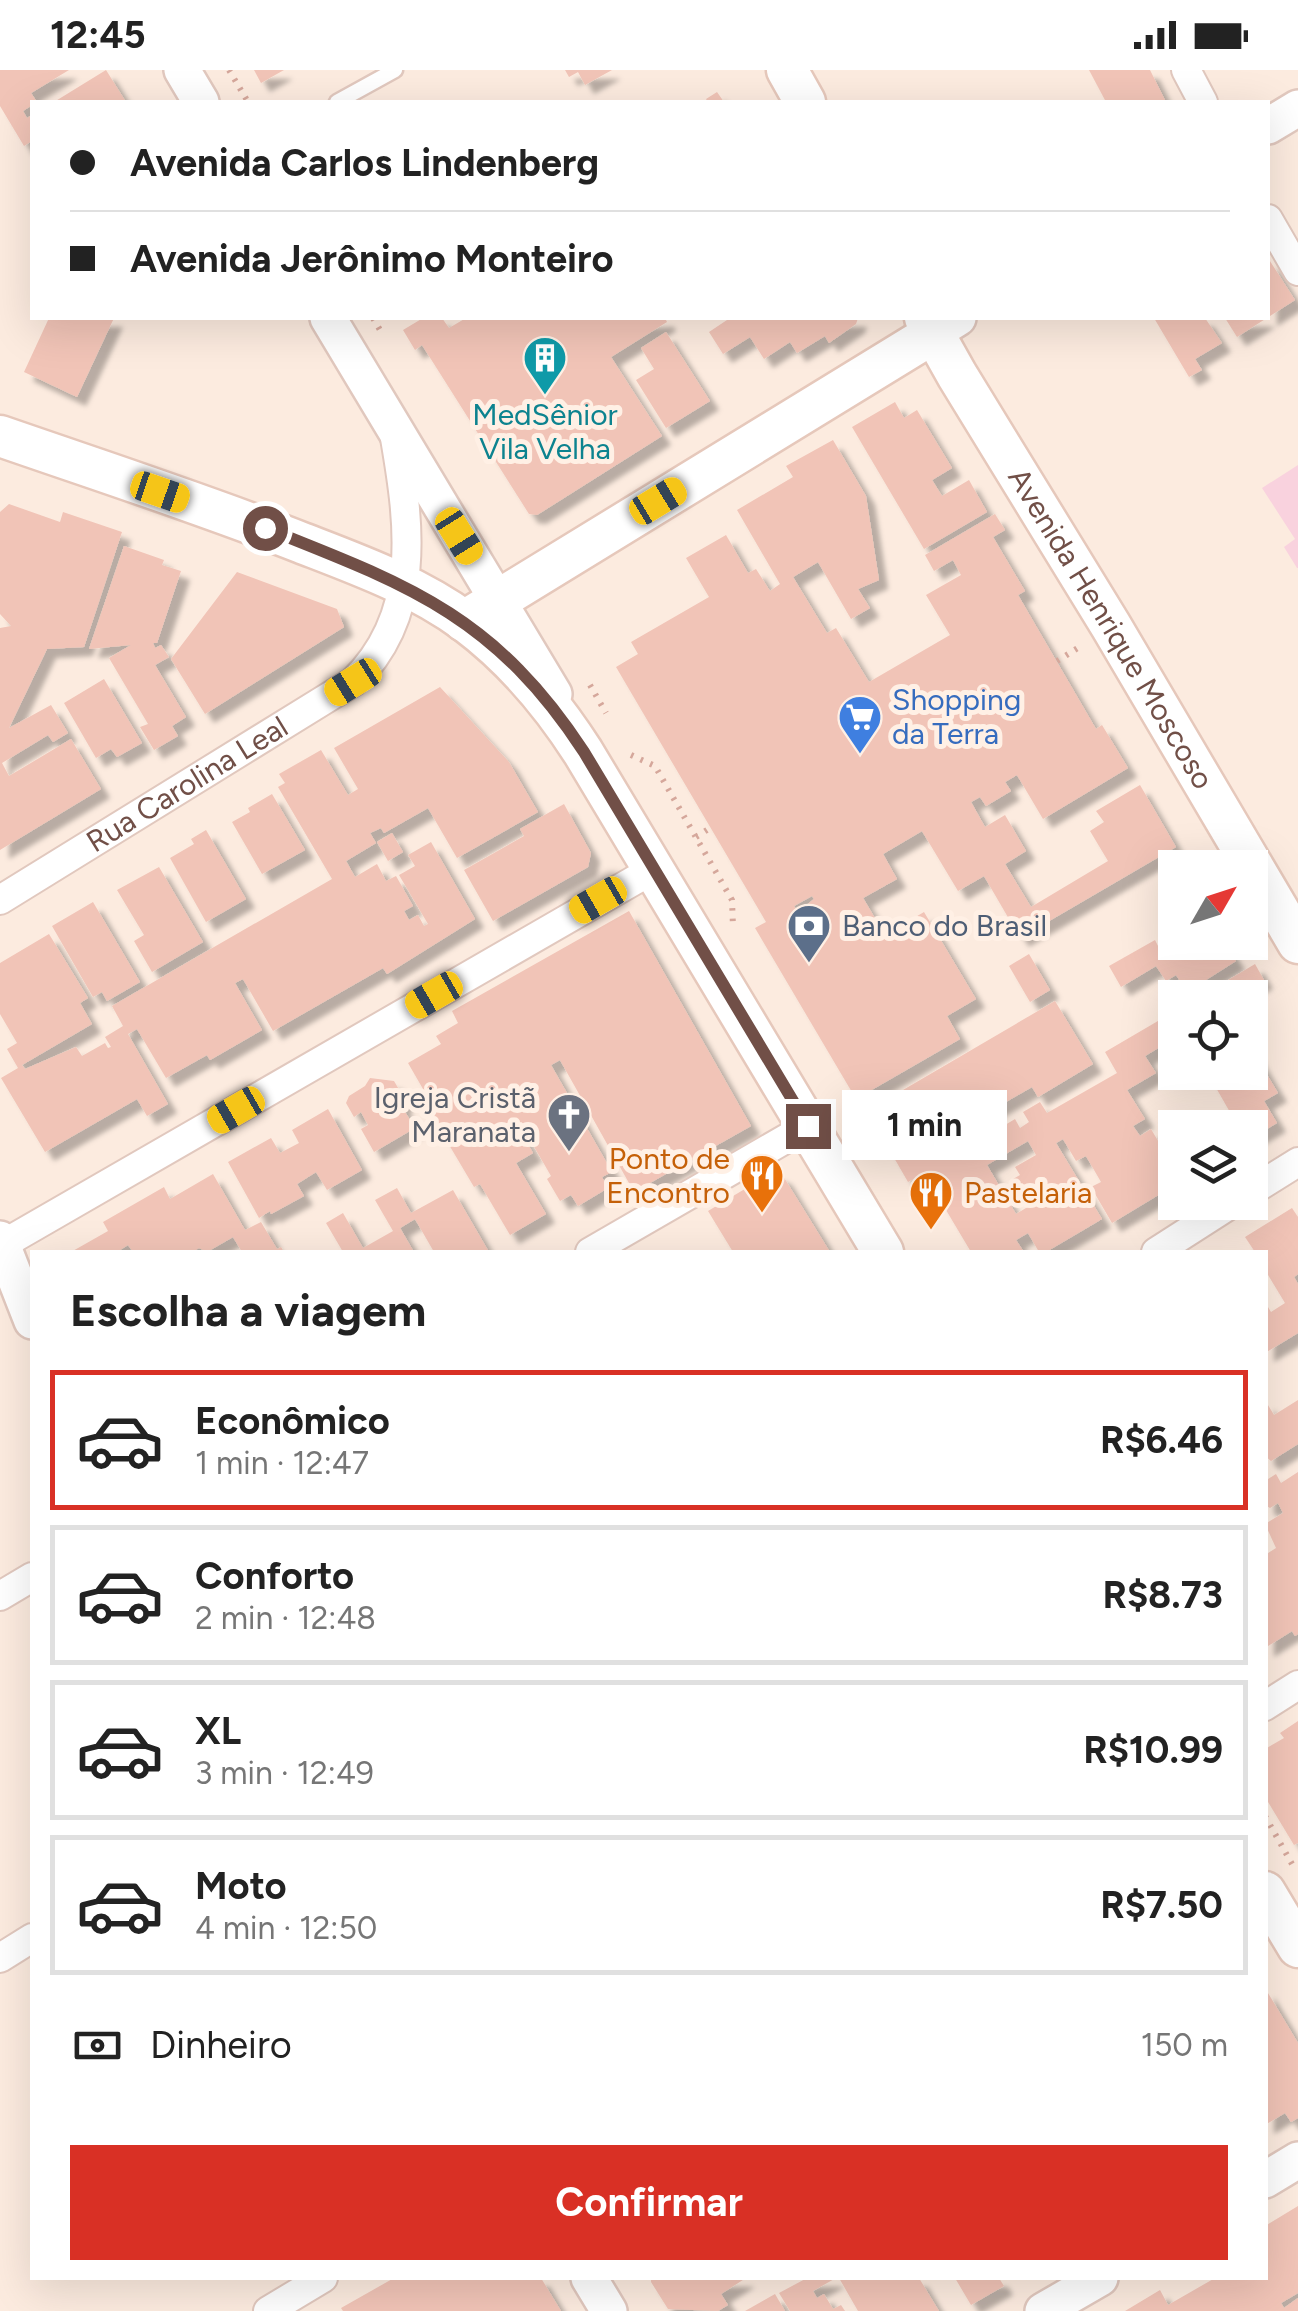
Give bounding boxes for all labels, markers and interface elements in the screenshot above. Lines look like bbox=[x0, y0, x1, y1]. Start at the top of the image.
text: 12:45 bbox=[50, 12, 146, 58]
text: Avenida Carlos Lindenberg bbox=[130, 140, 599, 186]
text: Avenida Jerônimo Monteiro bbox=[130, 236, 614, 282]
building icon: MedSênior Vila Velha bbox=[522, 335, 568, 396]
place label: MedSênior Vila Velha bbox=[472, 396, 618, 467]
street label: Avenida Henrique Moscoso bbox=[1001, 461, 1222, 796]
car bbox=[127, 468, 193, 516]
car bbox=[625, 473, 691, 529]
car bbox=[430, 503, 488, 569]
route start bbox=[243, 506, 288, 551]
car bbox=[320, 653, 386, 711]
place label: Shopping da Terra bbox=[892, 681, 1021, 752]
supermarket icon: Shopping da Terra bbox=[837, 694, 883, 755]
street label: Rua Carolina Leal bbox=[79, 708, 294, 860]
north arrow bbox=[1158, 850, 1268, 960]
map controls bbox=[1158, 850, 1268, 1220]
car bbox=[565, 872, 631, 928]
bank icon: Banco do Brasil bbox=[786, 903, 832, 964]
place label: Banco do Brasil bbox=[842, 907, 1047, 944]
car bbox=[401, 967, 467, 1023]
button: locate bbox=[1158, 980, 1268, 1090]
place label: Igreja Cristã Maranata bbox=[374, 1079, 536, 1150]
car bbox=[203, 1082, 269, 1138]
callout: 1 min bbox=[843, 1091, 1008, 1161]
church icon: Igreja Cristã Maranata bbox=[546, 1092, 592, 1153]
route end bbox=[786, 1104, 831, 1149]
text: 1 min bbox=[887, 1106, 962, 1144]
button: layers bbox=[1158, 1110, 1268, 1220]
place label: Ponto de Encontro bbox=[606, 1140, 730, 1211]
restaurant icon: Ponto de Encontro bbox=[739, 1153, 785, 1214]
restaurant icon: Pastelaria bbox=[908, 1170, 954, 1231]
place label: Pastelaria bbox=[964, 1174, 1092, 1211]
text: Escolha a viagem bbox=[70, 1283, 426, 1337]
icon: car bbox=[75, 1395, 165, 1485]
text: Econômico bbox=[195, 1398, 390, 1444]
text: R$6.46 bbox=[1100, 1417, 1223, 1463]
text: 1 min · 12:47 bbox=[195, 1444, 369, 1482]
icon: car bbox=[75, 1550, 165, 1640]
text: Conforto bbox=[195, 1553, 354, 1599]
text: R$8.73 bbox=[1103, 1572, 1223, 1618]
text: 2 min · 12:48 bbox=[195, 1599, 376, 1637]
icon: car bbox=[75, 1705, 165, 1795]
text: XL bbox=[195, 1708, 241, 1754]
text: R$10.99 bbox=[1083, 1727, 1223, 1773]
text: 3 min · 12:49 bbox=[195, 1754, 374, 1792]
icon: car bbox=[75, 1860, 165, 1950]
text: Moto bbox=[195, 1863, 287, 1909]
text: R$7.50 bbox=[1100, 1882, 1223, 1928]
text: 4 min · 12:50 bbox=[195, 1909, 377, 1947]
icon: cash bbox=[70, 2018, 125, 2073]
text: Dinheiro bbox=[150, 2022, 292, 2068]
text: 150 m bbox=[1141, 2026, 1228, 2064]
button: Confirmar bbox=[70, 2145, 1228, 2260]

